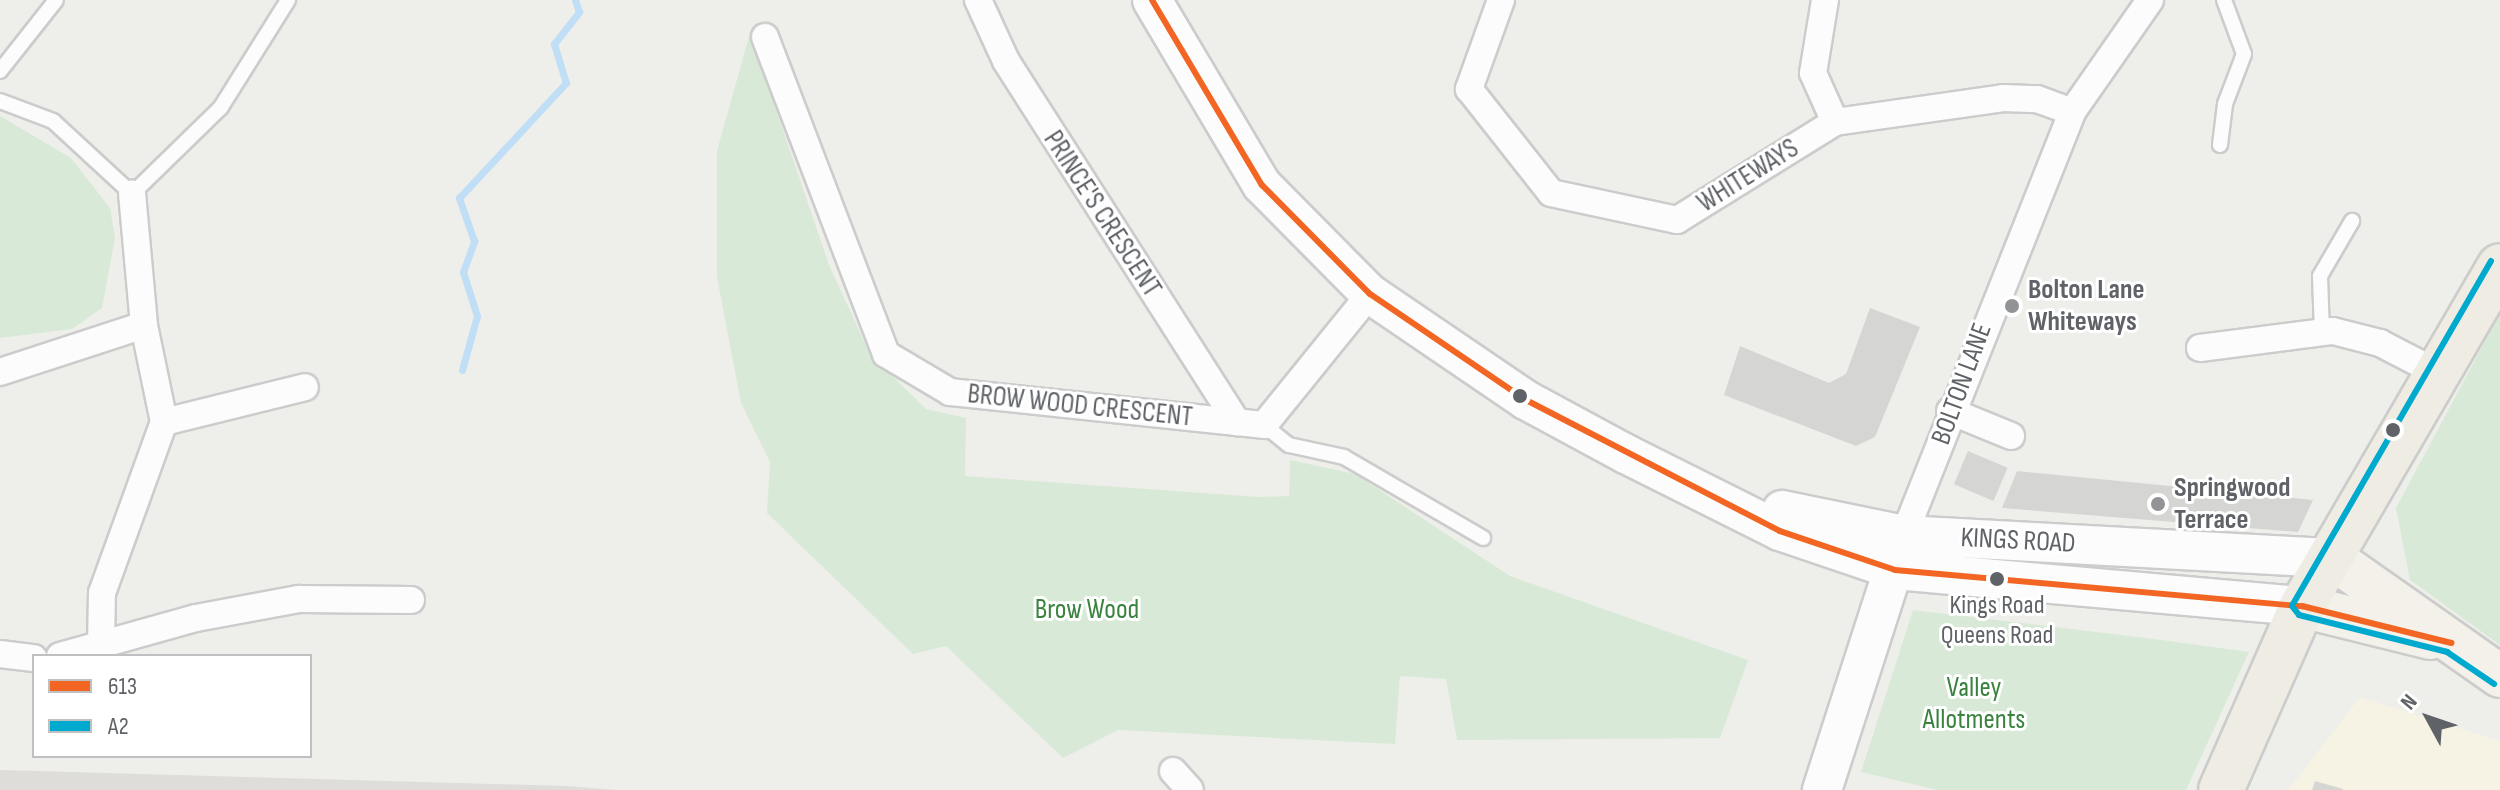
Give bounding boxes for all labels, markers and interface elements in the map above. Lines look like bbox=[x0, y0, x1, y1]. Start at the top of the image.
street label: PRINCE'S CRESCENT bbox=[1036, 125, 1168, 303]
street label: WHITEWAYS bbox=[1691, 132, 1805, 220]
place label: Bolton Lane Whiteways bbox=[2028, 273, 2144, 339]
marker: Bolton Lane Whiteways bbox=[2003, 297, 2021, 315]
street label: BOLTON LANE bbox=[1925, 319, 1999, 449]
street label: BROW WOOD CRESCENT bbox=[966, 377, 1194, 435]
unlabelled marker bbox=[1512, 388, 1528, 404]
unlabelled marker bbox=[2385, 422, 2401, 438]
place label: Springwood Terrace bbox=[2174, 471, 2291, 537]
marker: Springwood Terrace bbox=[2149, 495, 2167, 513]
street label: KINGS ROAD bbox=[1960, 521, 2076, 561]
marker: Kings Road Queens Road bbox=[1989, 571, 2005, 587]
place label: Kings Road Queens Road bbox=[1941, 590, 2053, 652]
park label: Brow Wood bbox=[1035, 593, 1139, 627]
legend bbox=[32, 654, 312, 758]
park label: Valley Allotments bbox=[1923, 671, 2025, 737]
text: 613 bbox=[108, 672, 137, 701]
north arrow bbox=[2388, 678, 2468, 758]
text: N bbox=[2395, 689, 2423, 715]
text: A2 bbox=[108, 712, 129, 741]

